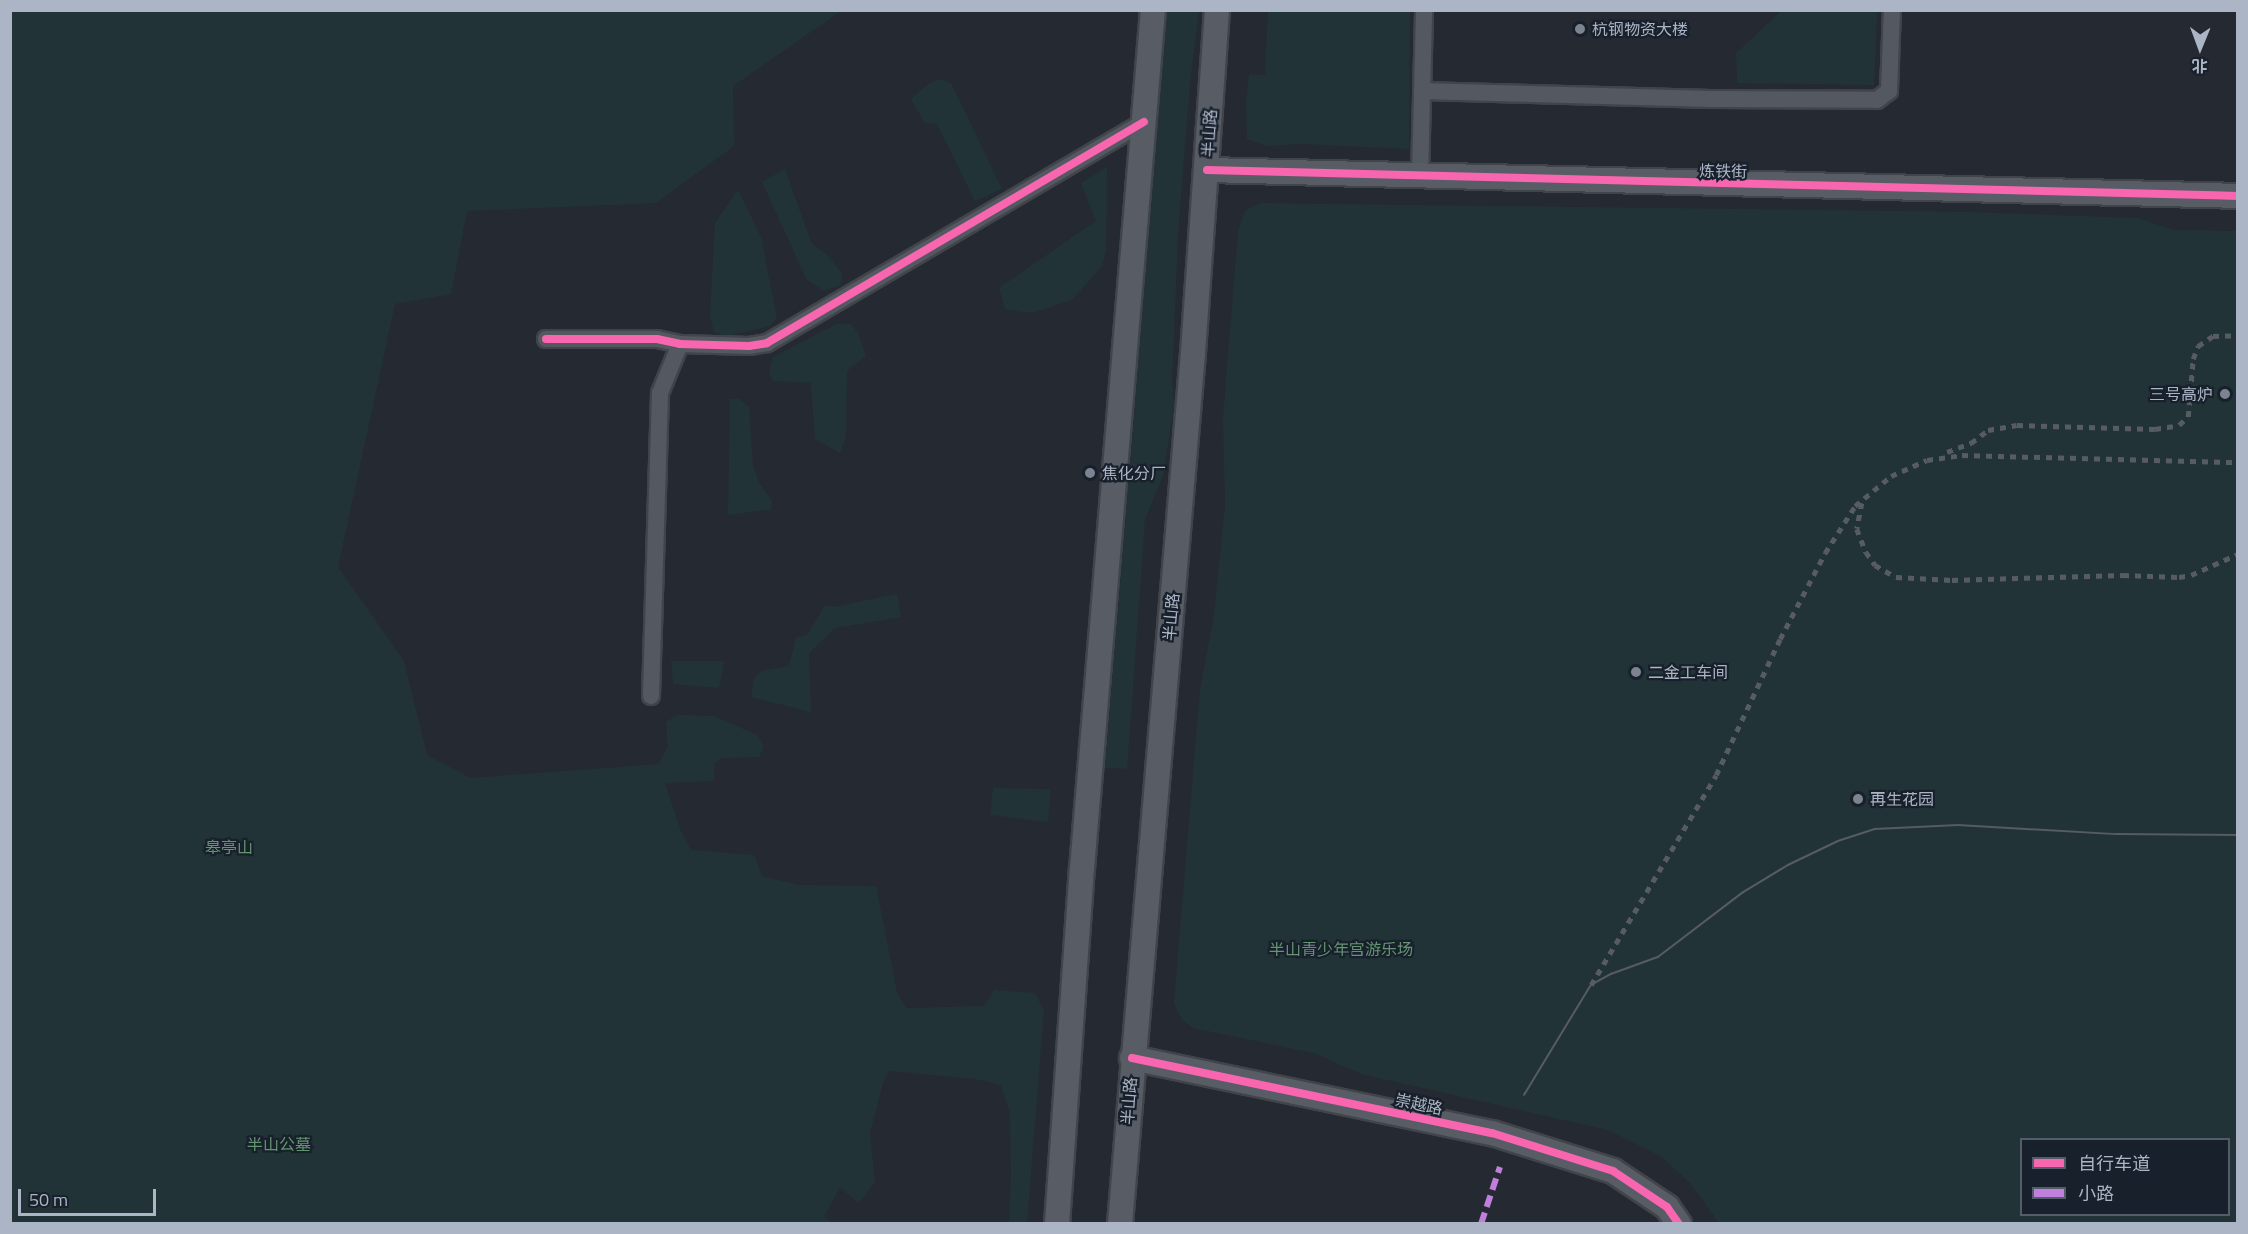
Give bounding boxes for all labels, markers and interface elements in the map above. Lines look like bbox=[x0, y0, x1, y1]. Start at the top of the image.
north arrow bbox=[2170, 18, 2230, 78]
place label: 杭钢物资大楼 bbox=[1592, 19, 1688, 39]
marker: 杭钢物资大楼 bbox=[1573, 22, 1587, 36]
text: 北 bbox=[2191, 54, 2208, 78]
street label: 半山路 bbox=[1198, 108, 1220, 158]
street label: 炼铁街 bbox=[1699, 161, 1747, 181]
place label: 三号高炉 bbox=[2149, 384, 2213, 404]
marker: 三号高炉 bbox=[2218, 387, 2232, 401]
place label: 焦化分厂 bbox=[1102, 463, 1166, 483]
marker: 焦化分厂 bbox=[1083, 466, 1097, 480]
street label: 半山路 bbox=[1159, 592, 1183, 642]
place label: 二金工车间 bbox=[1648, 662, 1728, 682]
marker: 二金工车间 bbox=[1629, 665, 1643, 679]
place label: 再生花园 bbox=[1870, 789, 1934, 809]
marker: 再生花园 bbox=[1851, 792, 1865, 806]
park label: 皋亭山 bbox=[205, 837, 253, 857]
park label: 半山青少年宫游乐场 bbox=[1269, 939, 1413, 959]
street label: 半山路 bbox=[1118, 1076, 1140, 1126]
street label: 崇越路 bbox=[1394, 1090, 1444, 1118]
park label: 半山公墓 bbox=[247, 1134, 311, 1154]
legend bbox=[2020, 1138, 2230, 1216]
text: 自行车道 bbox=[2078, 1150, 2150, 1177]
scale bar bbox=[21, 1177, 159, 1215]
text: 小路 bbox=[2078, 1180, 2114, 1207]
text: 50 m bbox=[29, 1186, 68, 1213]

